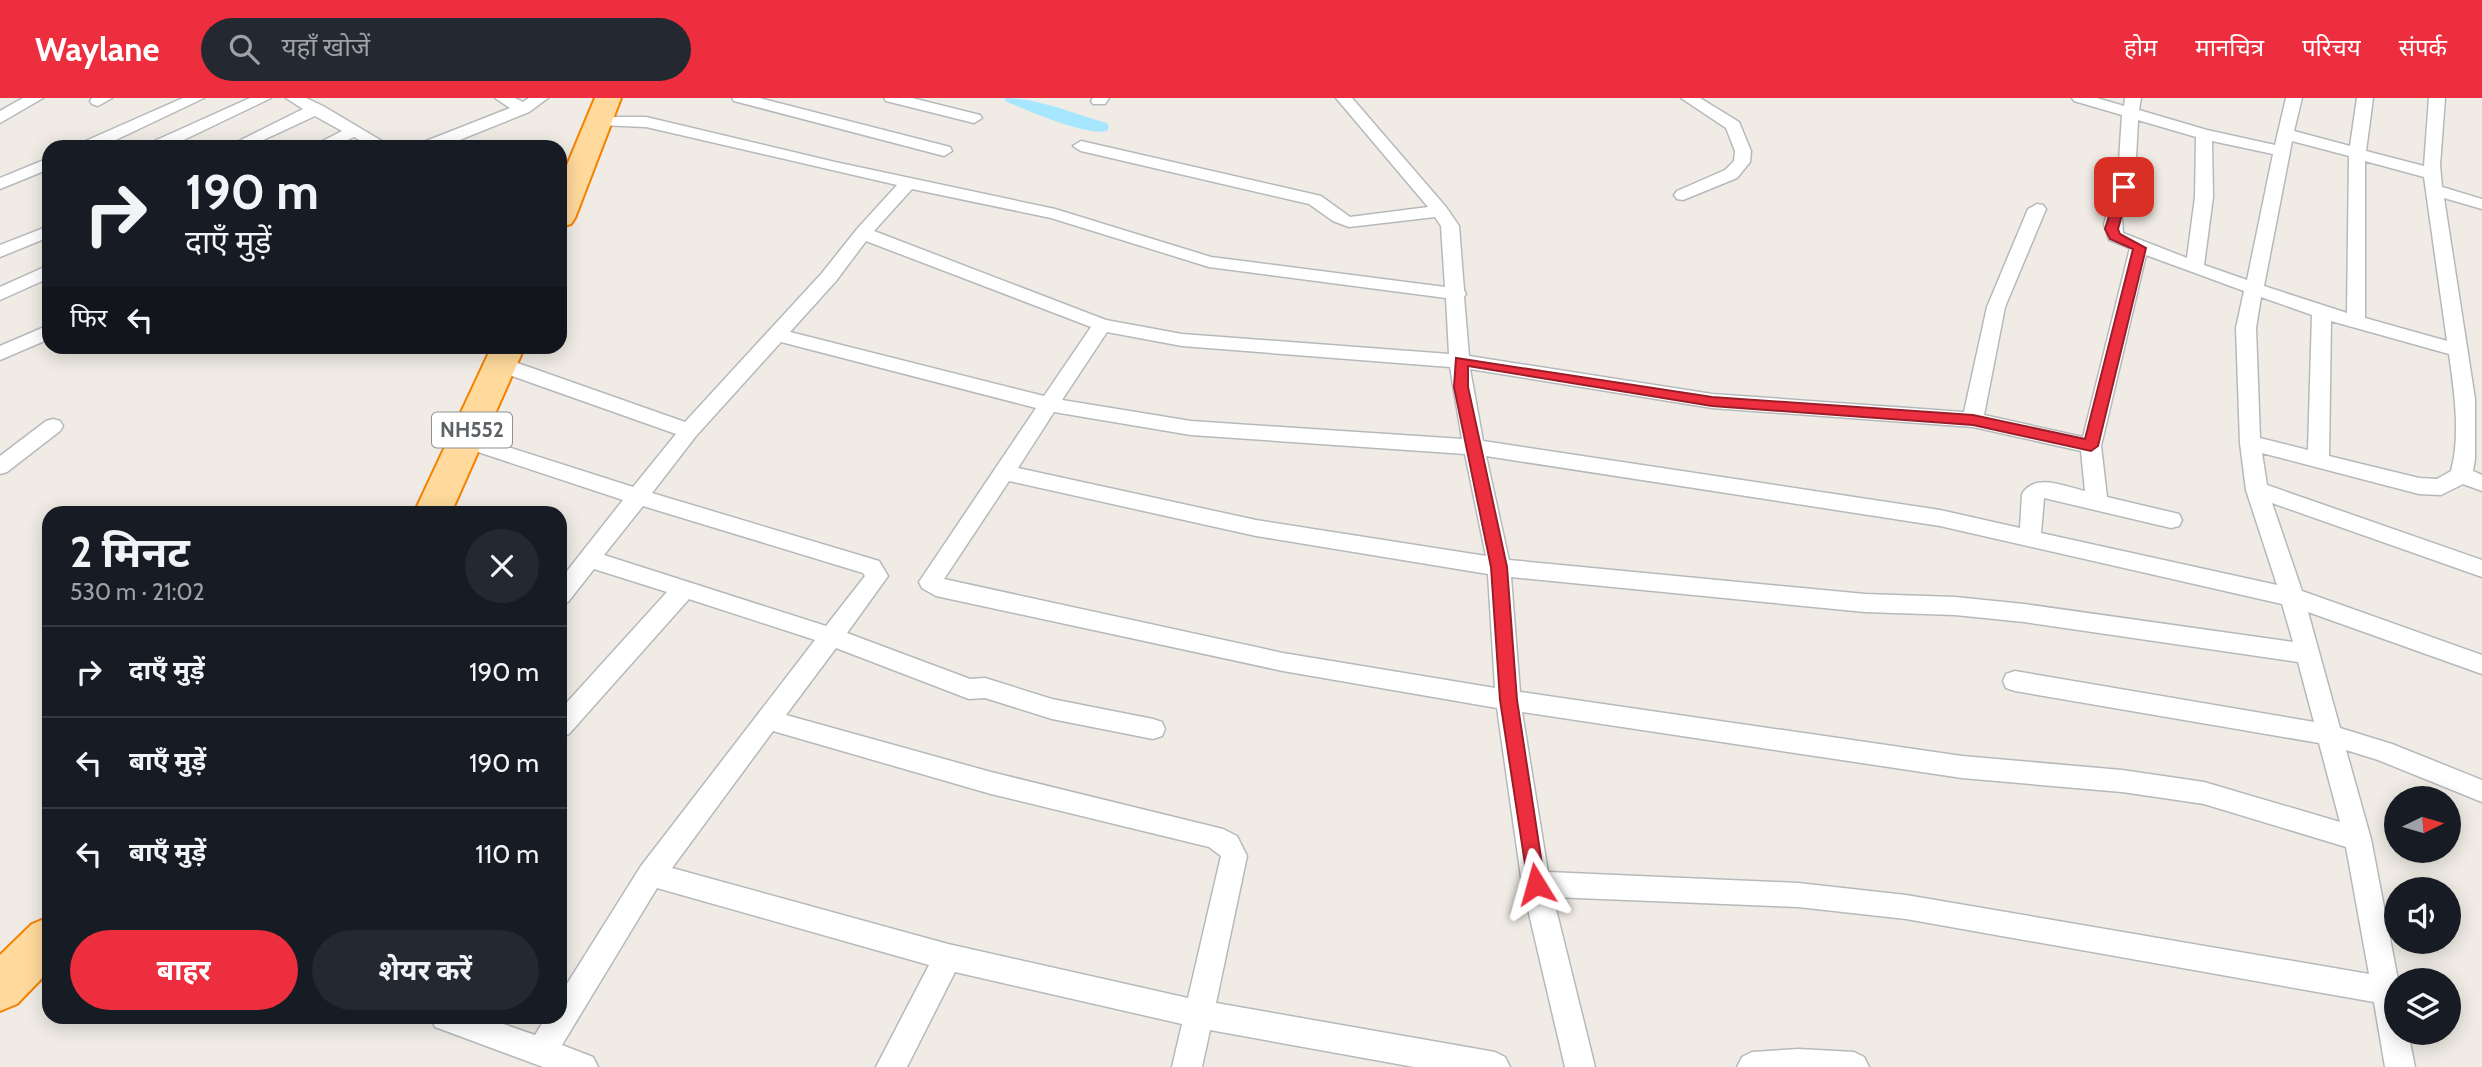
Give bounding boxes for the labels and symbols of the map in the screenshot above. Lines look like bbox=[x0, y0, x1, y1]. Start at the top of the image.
pin bbox=[2094, 157, 2154, 217]
road number: NH552 bbox=[432, 412, 512, 448]
north arrow bbox=[2384, 786, 2460, 863]
position arrow bbox=[1499, 847, 1573, 921]

